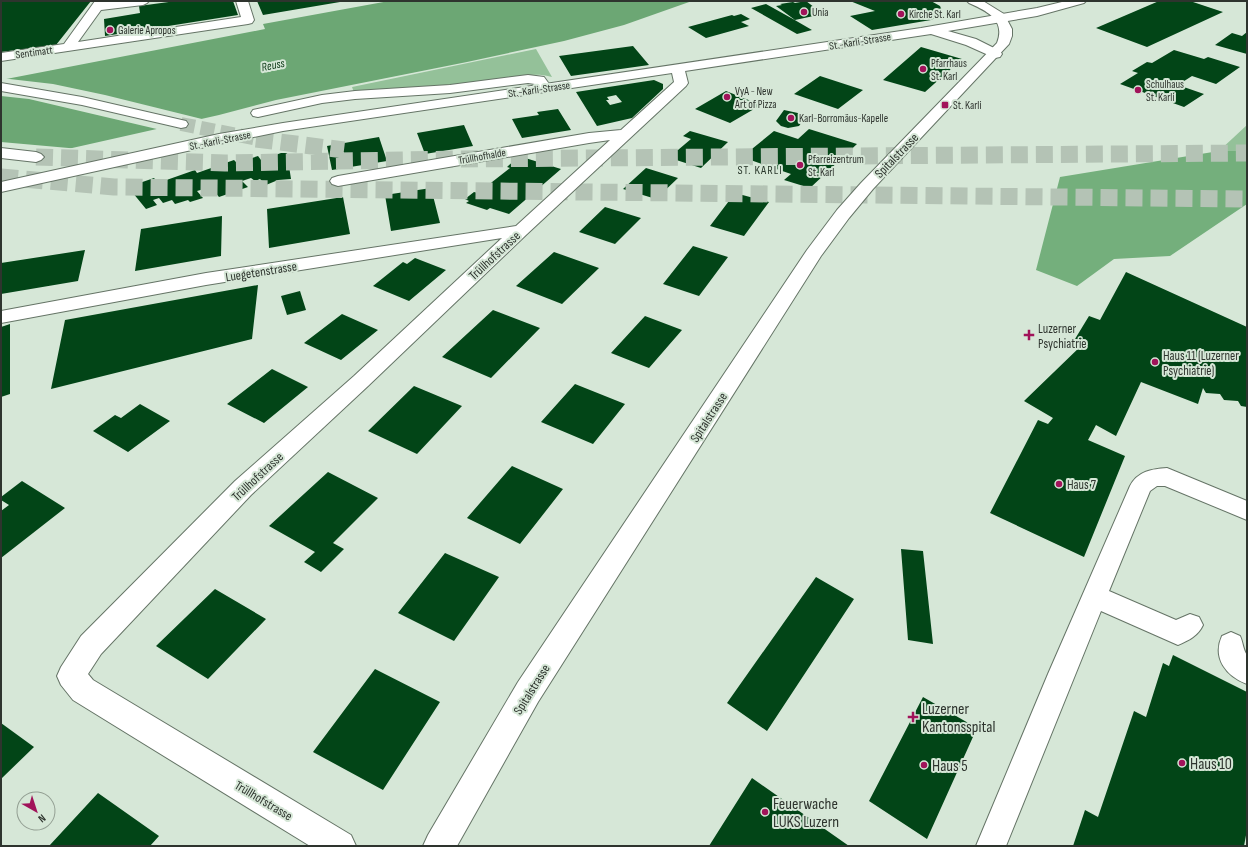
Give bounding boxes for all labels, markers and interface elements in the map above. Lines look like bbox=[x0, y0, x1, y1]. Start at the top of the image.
place label: Unia bbox=[812, 6, 828, 19]
marker: Unia bbox=[799, 7, 809, 17]
place label: Kirche St. Karl bbox=[909, 8, 961, 21]
marker: Kirche St. Karl bbox=[896, 9, 906, 19]
place label: Galerie Apropos bbox=[118, 24, 176, 37]
marker: Galerie Apropos bbox=[105, 25, 115, 35]
street label: St.-Karli-Strasse bbox=[828, 30, 892, 53]
street label: Sentimatt bbox=[15, 43, 54, 62]
water label: Reuss bbox=[260, 56, 287, 75]
place label: Pfarrhaus St. Karl bbox=[931, 57, 967, 83]
marker: Pfarrhaus St. Karl bbox=[918, 64, 928, 74]
place label: Schulhaus St. Karli bbox=[1146, 78, 1184, 104]
street label: St.-Karli-Strasse bbox=[507, 79, 571, 100]
place label: VyA - New Art of Pizza bbox=[734, 85, 777, 111]
marker: Schulhaus St. Karli bbox=[1133, 85, 1143, 95]
marker: VyA - New Art of Pizza bbox=[722, 92, 732, 102]
place label: St. Karli bbox=[953, 99, 982, 112]
marker: St. Karli bbox=[940, 100, 950, 110]
place label: Karl-Borromäus-Kapelle bbox=[799, 112, 888, 125]
marker: Karl-Borromäus-Kapelle bbox=[786, 113, 796, 123]
street label: St.-Karli-Strasse bbox=[188, 128, 252, 153]
street label: Spitalstrasse bbox=[871, 130, 922, 181]
street label: Trüllhofhalde bbox=[457, 146, 507, 167]
place label: Pfarreizentrum St. Karl bbox=[808, 153, 864, 179]
marker: Pfarreizentrum St. Karl bbox=[795, 160, 805, 170]
district label: ST. KARLI bbox=[737, 163, 783, 178]
street label: Trüllhofstrasse bbox=[466, 228, 524, 284]
street label: Luegetenstrasse bbox=[224, 258, 298, 286]
place label: Luzerner Psychiatrie bbox=[1038, 321, 1087, 352]
marker: Luzerner Psychiatrie bbox=[1023, 329, 1035, 341]
place label: Haus 11 (Luzerner Psychiatrie) bbox=[1163, 348, 1239, 379]
marker: Haus 11 (Luzerner Psychiatrie) bbox=[1150, 357, 1160, 367]
street label: Spitalstrasse bbox=[687, 390, 731, 445]
street label: Trüllhofstrasse bbox=[229, 449, 287, 505]
place label: Haus 7 bbox=[1067, 477, 1097, 493]
marker: Haus 7 bbox=[1054, 479, 1064, 489]
street label: Spitalstrasse bbox=[510, 661, 554, 718]
place label: Luzerner Kantonsspital bbox=[922, 700, 995, 737]
marker: Luzerner Kantonsspital bbox=[907, 711, 919, 723]
place label: Haus 10 bbox=[1190, 755, 1232, 774]
place label: Haus 5 bbox=[932, 757, 968, 776]
marker: Haus 10 bbox=[1177, 758, 1187, 768]
marker: Haus 5 bbox=[919, 760, 929, 770]
street label: Trüllhofstrasse bbox=[232, 777, 295, 824]
north arrow bbox=[16, 791, 56, 831]
place label: Feuerwache LUKS Luzern bbox=[773, 795, 839, 832]
marker: Feuerwache LUKS Luzern bbox=[760, 807, 770, 817]
text: N bbox=[36, 811, 48, 825]

